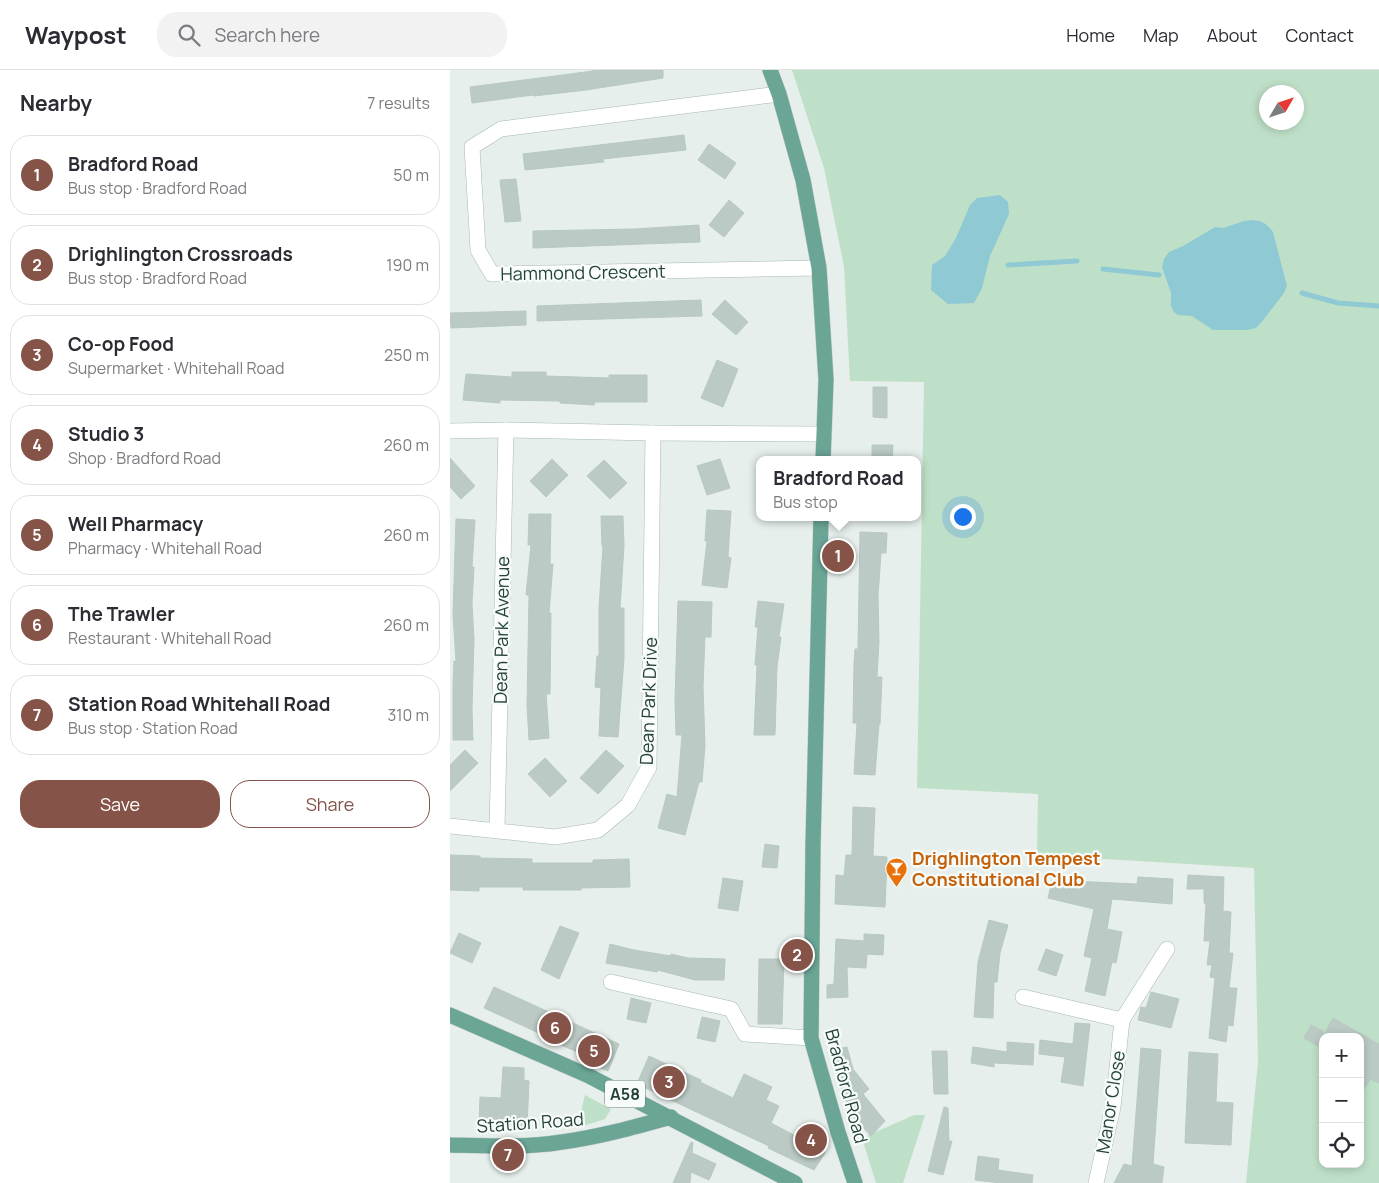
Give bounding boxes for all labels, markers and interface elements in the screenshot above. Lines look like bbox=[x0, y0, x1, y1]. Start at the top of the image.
search box bbox=[157, 12, 507, 57]
text: Waypost bbox=[25, 18, 127, 51]
icon: search bbox=[175, 21, 203, 49]
text: Search here bbox=[215, 22, 320, 48]
text: Home bbox=[1066, 23, 1115, 47]
text: Map bbox=[1143, 23, 1179, 47]
text: About bbox=[1207, 23, 1257, 47]
text: Contact bbox=[1285, 23, 1354, 47]
north arrow bbox=[1259, 85, 1304, 130]
text: Nearby bbox=[20, 89, 92, 117]
text: 7 results bbox=[367, 92, 430, 114]
text: Bradford Road bbox=[68, 151, 198, 177]
text: 1 bbox=[33, 164, 41, 186]
text: 50 m bbox=[393, 164, 429, 186]
text: Bus stop · Bradford Road bbox=[68, 177, 247, 199]
text: Drighlington Crossroads bbox=[68, 241, 293, 267]
text: 2 bbox=[32, 254, 42, 276]
text: 190 m bbox=[386, 254, 429, 276]
street label: Hammond Crescent bbox=[500, 259, 666, 285]
text: Bus stop · Bradford Road bbox=[68, 267, 247, 289]
text: Co-op Food bbox=[68, 331, 174, 357]
text: 3 bbox=[32, 344, 42, 366]
text: 250 m bbox=[384, 344, 429, 366]
text: Supermarket · Whitehall Road bbox=[68, 357, 284, 379]
text: Studio 3 bbox=[68, 421, 144, 447]
text: 4 bbox=[32, 434, 42, 456]
text: 260 m bbox=[383, 434, 429, 456]
text: Shop · Bradford Road bbox=[68, 447, 221, 469]
popup bbox=[756, 456, 921, 521]
text: Bradford Road bbox=[773, 465, 904, 491]
text: Bus stop bbox=[773, 491, 838, 513]
your location bbox=[950, 504, 976, 530]
text: Well Pharmacy bbox=[68, 511, 203, 537]
text: 5 bbox=[32, 524, 42, 546]
text: 260 m bbox=[383, 524, 429, 546]
text: Pharmacy · Whitehall Road bbox=[68, 537, 262, 559]
pin: 1 bbox=[822, 537, 854, 575]
street label: Dean Park Avenue bbox=[488, 556, 514, 704]
text: The Trawler bbox=[68, 601, 175, 627]
text: 6 bbox=[32, 614, 42, 636]
text: 260 m bbox=[383, 614, 429, 636]
text: Restaurant · Whitehall Road bbox=[68, 627, 272, 649]
street label: Dean Park Drive bbox=[634, 636, 662, 766]
text: Station Road Whitehall Road bbox=[68, 691, 331, 717]
text: 7 bbox=[33, 704, 41, 726]
text: 310 m bbox=[387, 704, 429, 726]
text: Bus stop · Station Road bbox=[68, 717, 238, 739]
button: Save bbox=[20, 780, 220, 828]
button: Share bbox=[230, 780, 430, 828]
place label: Drighlington Tempest Constitutional Club bbox=[912, 846, 1101, 891]
bar icon: Drighlington Tempest Constitutional Club bbox=[884, 856, 908, 887]
pin: 2 bbox=[781, 936, 813, 974]
pin: 6 bbox=[539, 1009, 571, 1047]
street label: Bradford Road bbox=[820, 1026, 874, 1146]
pin: 5 bbox=[578, 1032, 610, 1070]
map controls bbox=[1319, 1033, 1364, 1168]
button: + bbox=[1319, 1033, 1364, 1078]
street label: Manor Close bbox=[1090, 1049, 1130, 1155]
pin: 3 bbox=[653, 1063, 685, 1101]
button: − bbox=[1319, 1078, 1364, 1123]
road number: A58 bbox=[605, 1081, 645, 1108]
street label: Station Road bbox=[476, 1106, 584, 1138]
pin: 4 bbox=[795, 1121, 827, 1159]
button: locate bbox=[1319, 1123, 1364, 1168]
pin: 7 bbox=[492, 1136, 524, 1174]

